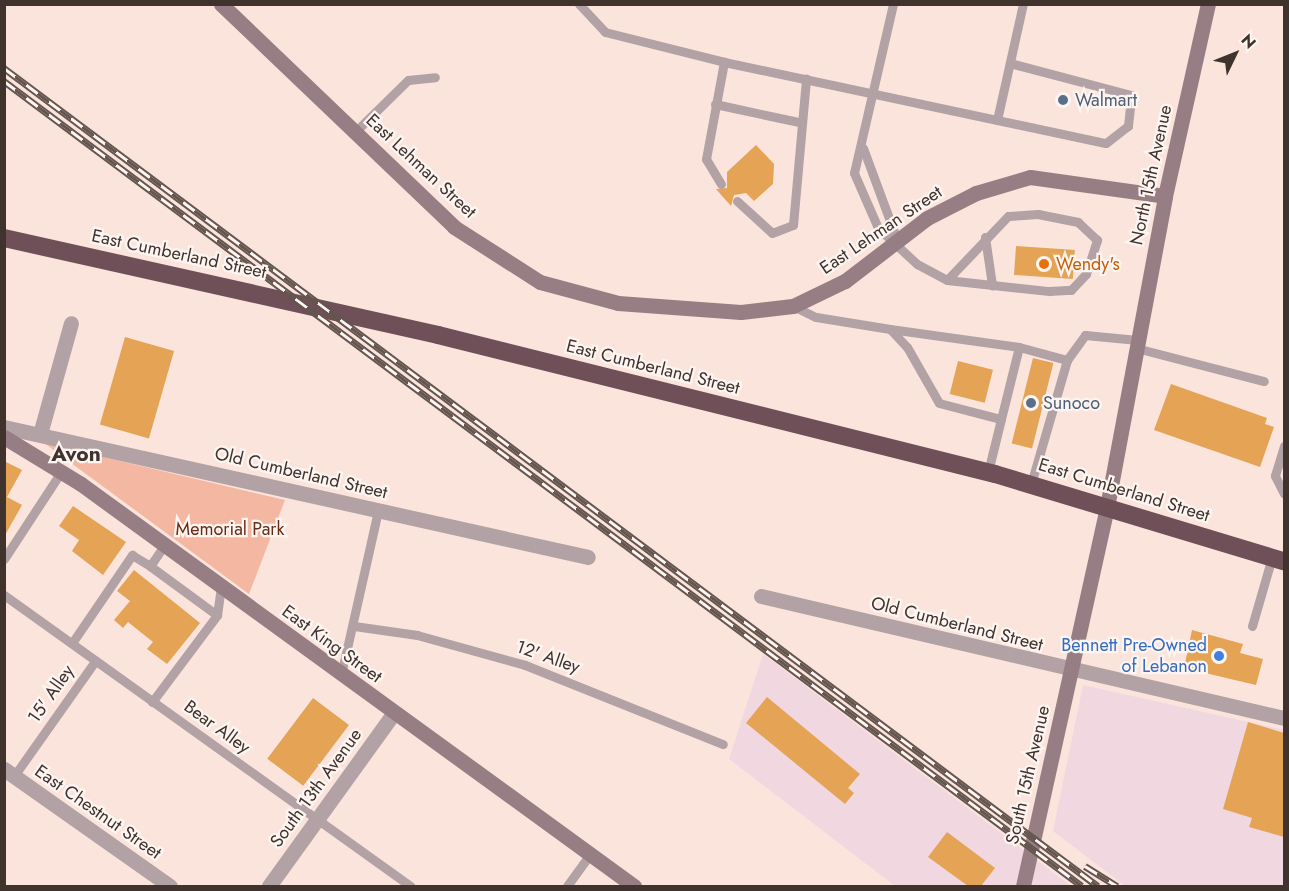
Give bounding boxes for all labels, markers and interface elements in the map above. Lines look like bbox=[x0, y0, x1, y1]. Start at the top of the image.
north arrow bbox=[1205, 24, 1265, 84]
text: N bbox=[1236, 29, 1261, 54]
place label: Walmart bbox=[1075, 89, 1137, 111]
marker: Walmart bbox=[1056, 93, 1070, 107]
street label: North 15th Avenue bbox=[1126, 103, 1176, 247]
street label: East Lehman Street bbox=[361, 109, 481, 223]
street label: East Lehman Street bbox=[816, 181, 946, 279]
street label: East Cumberland Street bbox=[90, 225, 268, 283]
place label: Wendy's bbox=[1056, 253, 1120, 275]
marker: Wendy's bbox=[1037, 257, 1051, 271]
street label: East Cumberland Street bbox=[564, 335, 742, 399]
place label: Sunoco bbox=[1043, 392, 1100, 414]
marker: Sunoco bbox=[1024, 396, 1038, 410]
district label: Avon bbox=[51, 441, 101, 467]
street label: Old Cumberland Street bbox=[213, 443, 389, 503]
street label: East Cumberland Street bbox=[1036, 454, 1212, 526]
park label: Memorial Park bbox=[176, 518, 284, 540]
street label: Old Cumberland Street bbox=[869, 592, 1045, 656]
street label: East King Street bbox=[278, 600, 386, 688]
place label: Bennett Pre-Owned of Lebanon bbox=[1061, 635, 1207, 678]
street label: 12' Alley bbox=[513, 636, 583, 678]
marker: Bennett Pre-Owned of Lebanon bbox=[1212, 649, 1226, 663]
street label: 15' Alley bbox=[23, 661, 79, 727]
street label: Bear Alley bbox=[180, 696, 254, 758]
street label: South 15th Avenue bbox=[1002, 703, 1054, 847]
street label: South 13th Avenue bbox=[266, 724, 366, 852]
street label: East Chestnut Street bbox=[30, 760, 166, 864]

